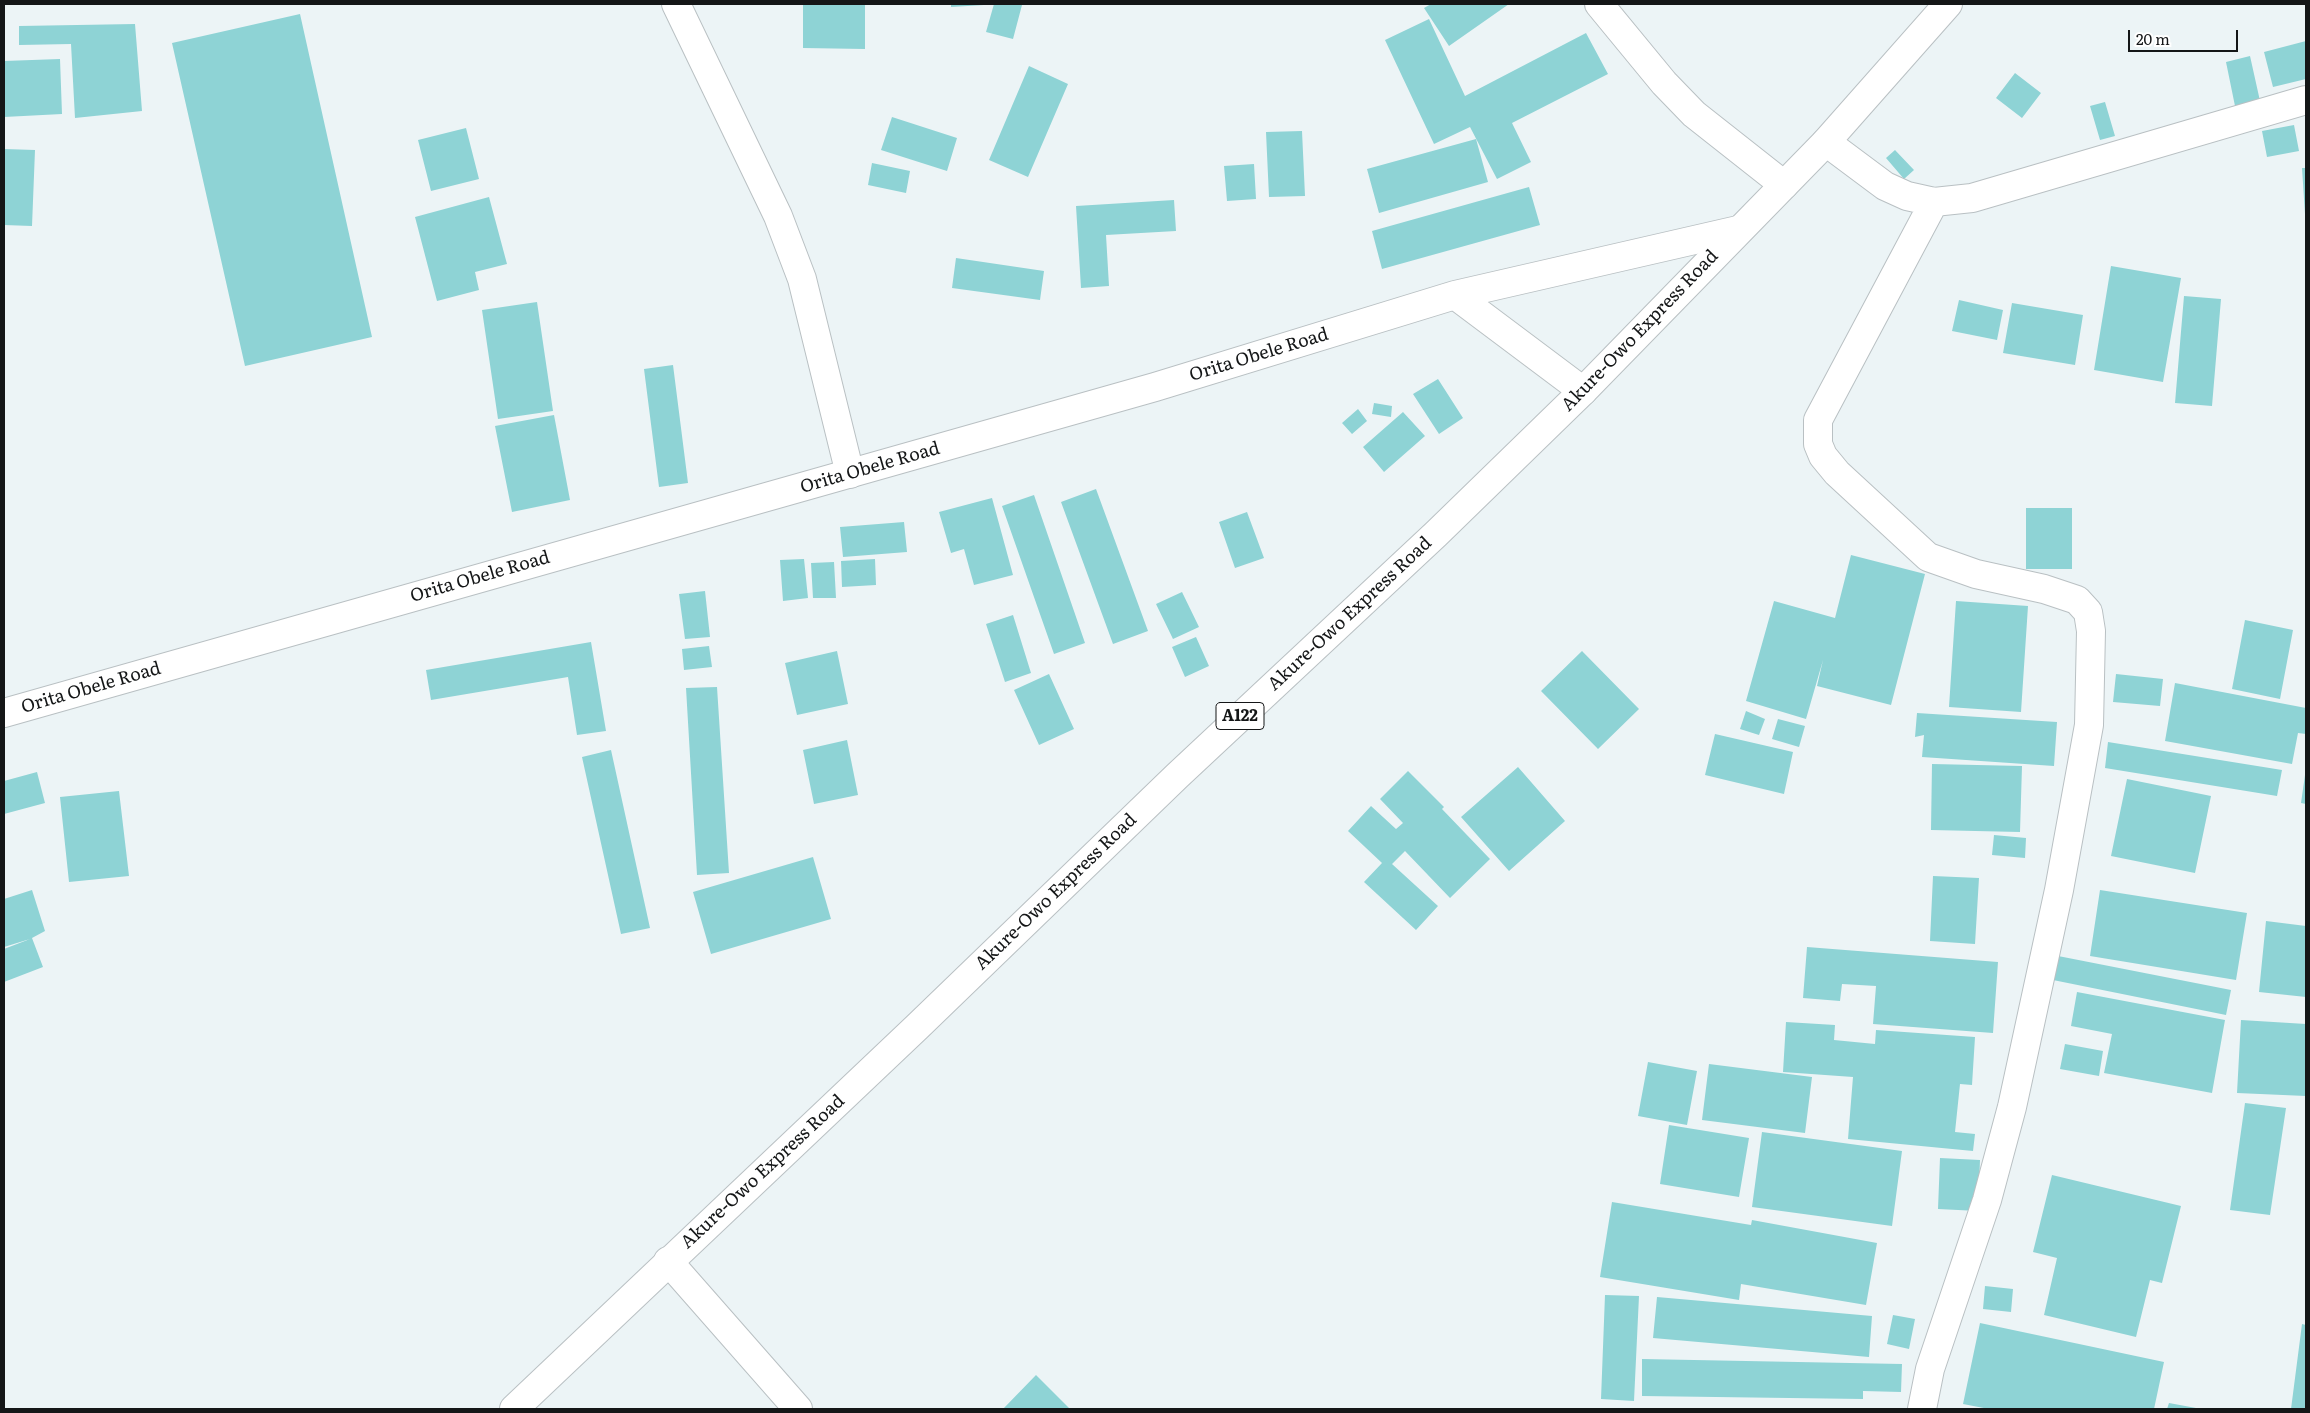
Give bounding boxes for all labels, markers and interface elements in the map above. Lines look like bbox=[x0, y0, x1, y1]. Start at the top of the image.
scale bar bbox=[2130, 20, 2240, 52]
text: 20 m bbox=[2136, 27, 2170, 50]
street label: Akure-Owo Express Road bbox=[1557, 246, 1723, 416]
street label: Orita Obele Road bbox=[1187, 324, 1331, 386]
street label: Orita Obele Road bbox=[798, 438, 942, 498]
street label: Akure-Owo Express Road bbox=[1264, 532, 1436, 696]
street label: Orita Obele Road bbox=[408, 547, 552, 607]
street label: Orita Obele Road bbox=[19, 658, 163, 718]
road number: A122 bbox=[1216, 702, 1264, 729]
street label: Akure-Owo Express Road bbox=[971, 809, 1141, 975]
street label: Akure-Owo Express Road bbox=[677, 1090, 849, 1254]

